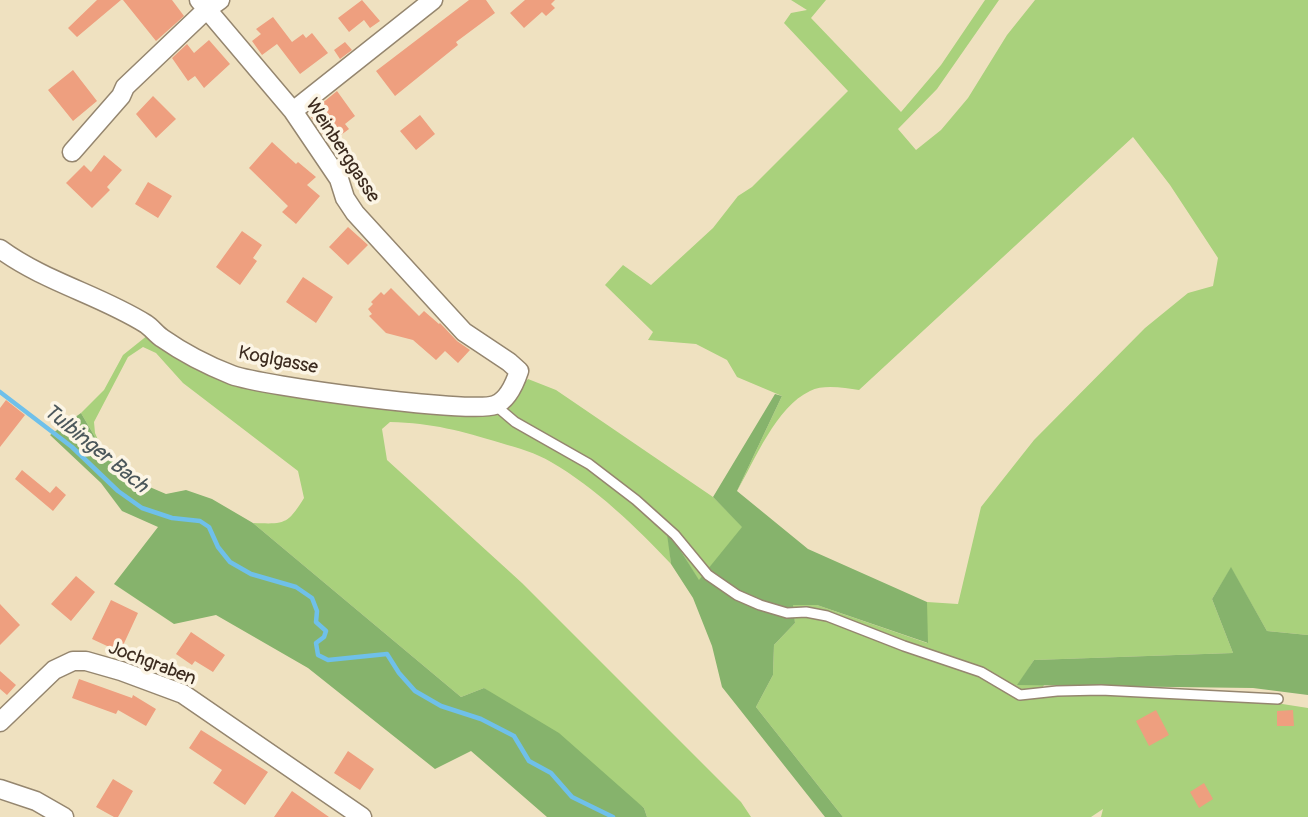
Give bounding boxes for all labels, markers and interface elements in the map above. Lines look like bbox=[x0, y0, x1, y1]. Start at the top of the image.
street label: Weinberggasse bbox=[300, 95, 384, 207]
street label: Koglgasse bbox=[236, 342, 320, 380]
water label: Tulbinger Bach bbox=[38, 399, 152, 499]
street label: Jochgraben bbox=[105, 637, 199, 691]

